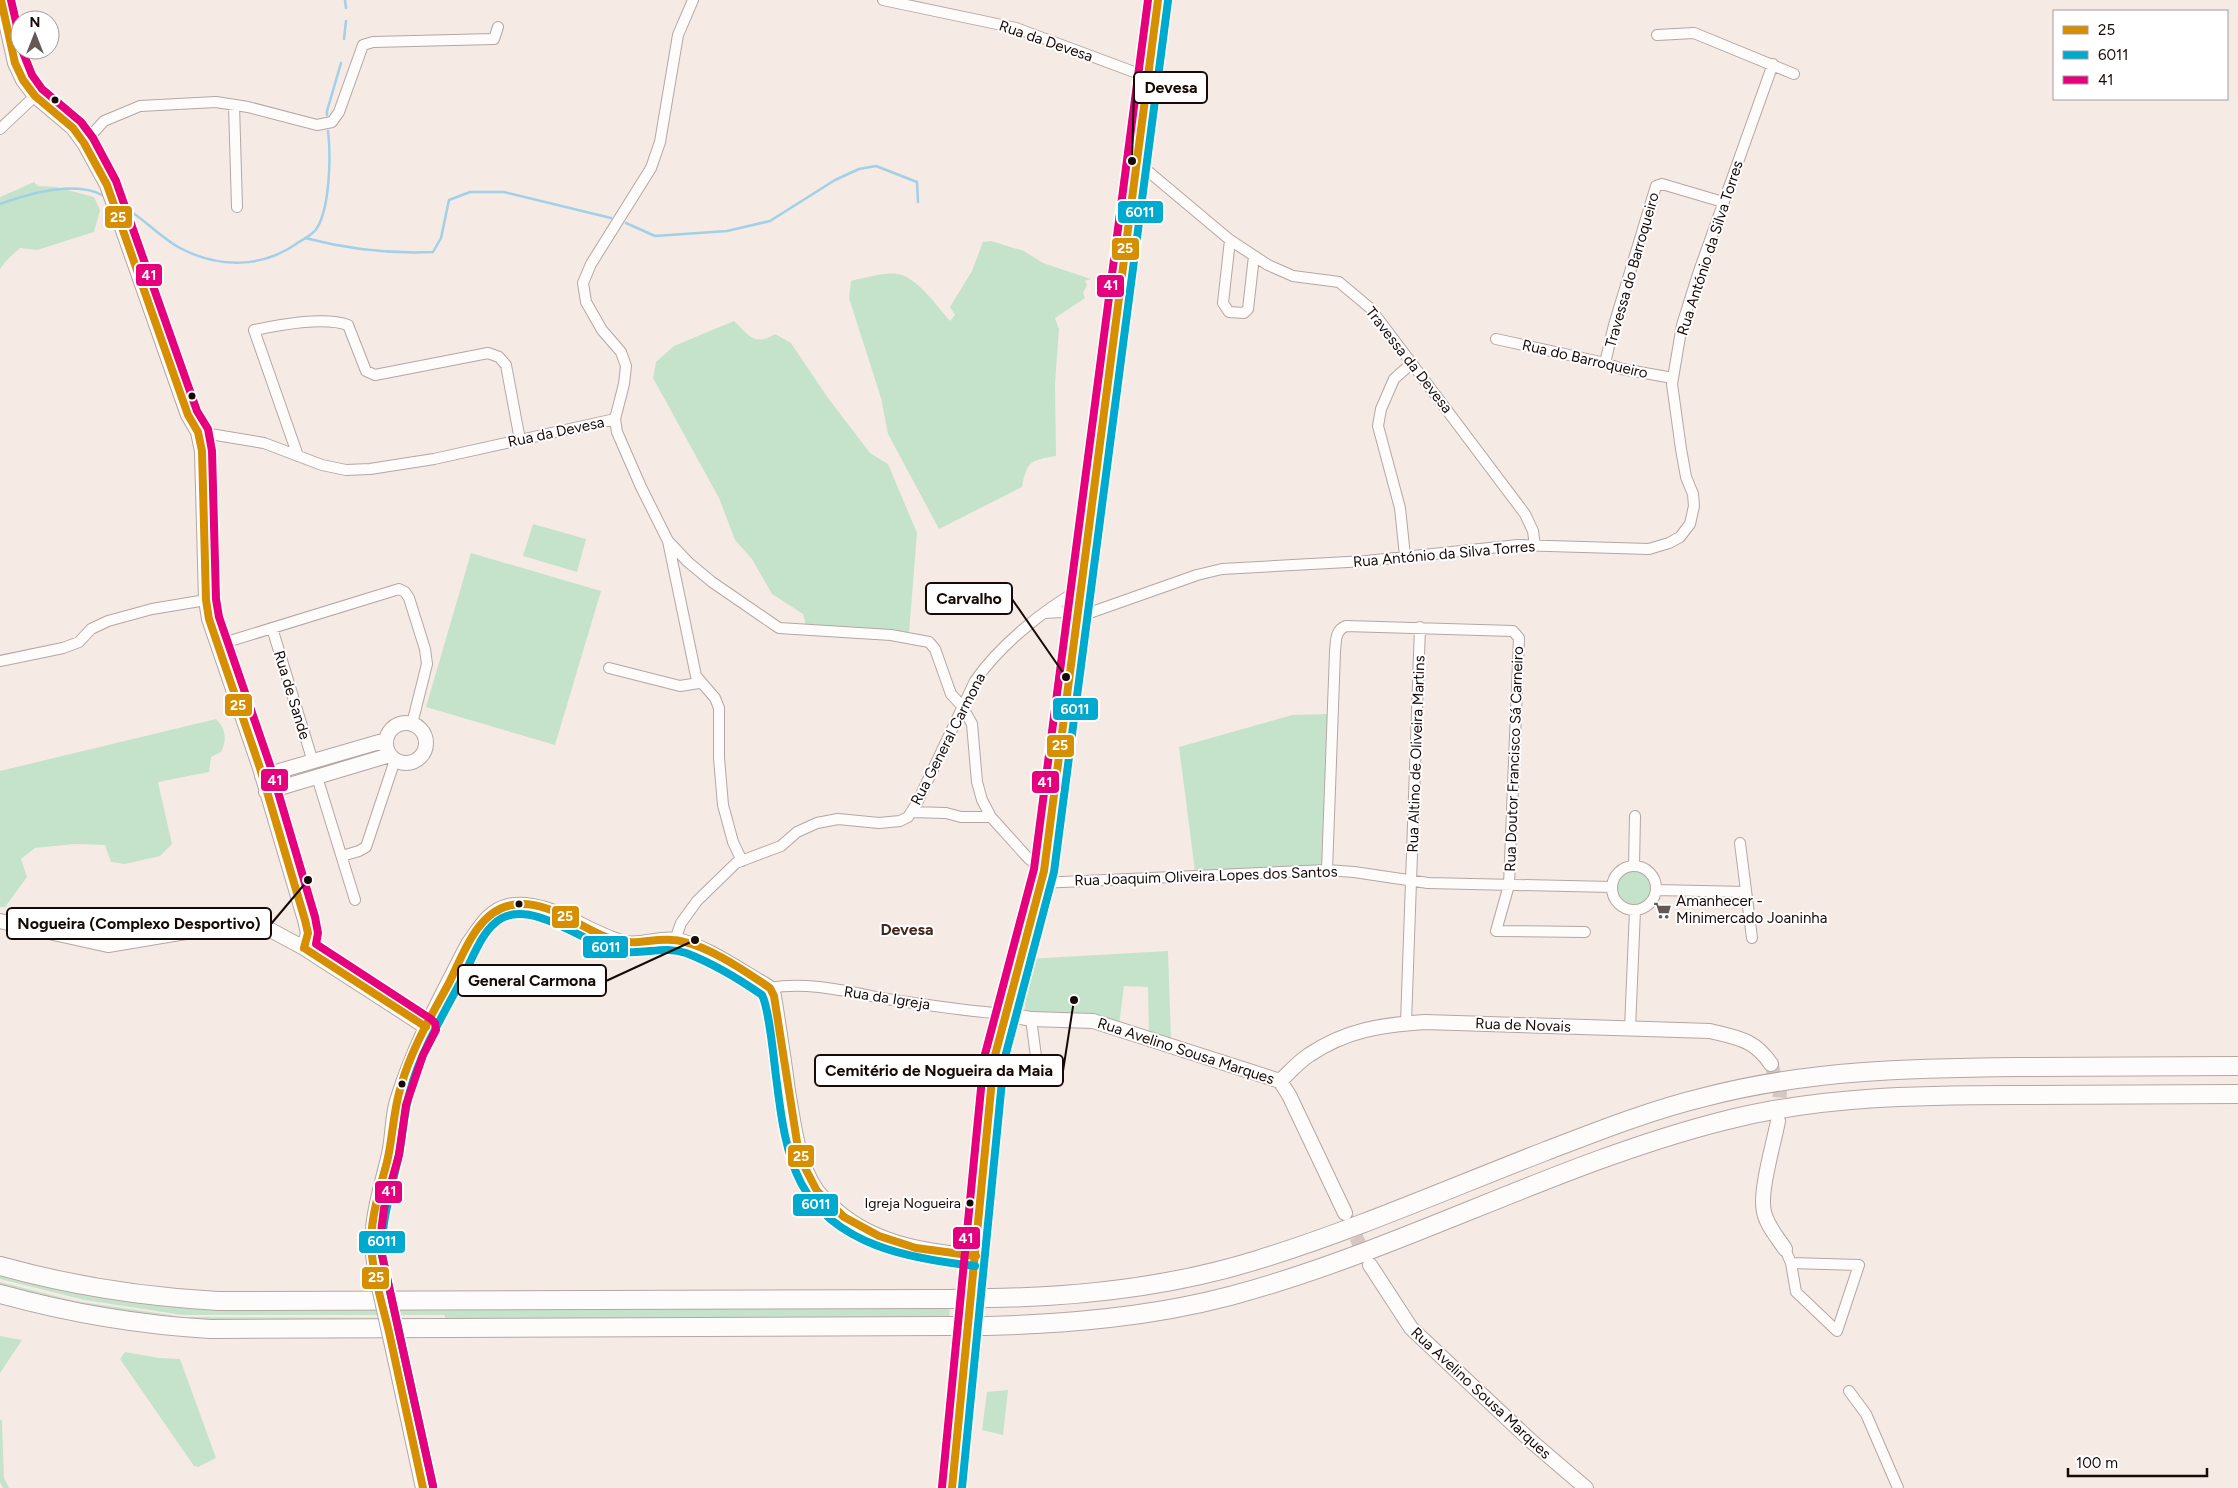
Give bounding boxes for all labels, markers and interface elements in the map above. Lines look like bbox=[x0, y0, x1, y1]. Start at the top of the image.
north arrow bbox=[10, 10, 60, 60]
legend bbox=[2053, 10, 2228, 100]
text: N bbox=[30, 14, 40, 31]
street label: Rua da Devesa bbox=[997, 17, 1095, 65]
text: 25 bbox=[2098, 21, 2115, 39]
text: 6011 bbox=[2098, 46, 2129, 64]
text: 41 bbox=[2098, 71, 2114, 89]
callout: Devesa bbox=[1134, 72, 1207, 103]
text: Devesa bbox=[1144, 78, 1198, 97]
unlabelled marker bbox=[50, 95, 60, 105]
street label: Rua António da Silva Torres bbox=[1673, 158, 1747, 338]
street label: Travessa do Barroqueiro bbox=[1601, 190, 1663, 350]
line badge: 6011 bbox=[1117, 200, 1164, 224]
text: 6011 bbox=[1125, 204, 1155, 221]
line badge: 25 bbox=[104, 205, 133, 229]
text: 25 bbox=[110, 209, 126, 226]
line badge: 25 bbox=[1111, 237, 1140, 261]
text: 25 bbox=[1117, 240, 1133, 257]
line badge: 41 bbox=[135, 263, 163, 287]
text: 41 bbox=[142, 267, 156, 284]
line badge: 41 bbox=[1096, 274, 1125, 298]
text: 41 bbox=[1104, 277, 1118, 294]
street label: Travessa da Devesa bbox=[1362, 303, 1456, 417]
street label: Rua do Barroqueiro bbox=[1520, 336, 1650, 382]
unlabelled marker bbox=[187, 391, 197, 401]
street label: Rua da Devesa bbox=[506, 413, 606, 451]
street label: Rua António da Silva Torres bbox=[1352, 537, 1536, 571]
callout: Carvalho bbox=[926, 583, 1012, 614]
text: Carvalho bbox=[936, 589, 1002, 608]
street label: Rua Doutor Francisco Sá Carneiro bbox=[1501, 646, 1527, 872]
street label: Rua de Sande bbox=[270, 648, 314, 742]
street label: Rua Altino de Oliveira Martins bbox=[1404, 655, 1428, 853]
street label: Rua General Carmona bbox=[907, 670, 989, 808]
line badge: 25 bbox=[224, 693, 253, 717]
text: 25 bbox=[230, 697, 246, 714]
line badge: 6011 bbox=[1052, 697, 1099, 721]
text: 6011 bbox=[1060, 701, 1090, 718]
line badge: 25 bbox=[1046, 734, 1075, 758]
text: 25 bbox=[1052, 737, 1068, 754]
line badge: 41 bbox=[260, 768, 289, 792]
line badge: 41 bbox=[1031, 770, 1060, 794]
text: 41 bbox=[268, 772, 282, 789]
text: 41 bbox=[1038, 774, 1052, 791]
street label: Rua Joaquim Oliveira Lopes dos Santos bbox=[1074, 862, 1338, 890]
place label: Amanhecer - Minimercado Joaninha bbox=[1676, 892, 1827, 927]
unlabelled marker bbox=[514, 899, 524, 909]
supermarket icon: Amanhecer - Minimercado Joaninha bbox=[1652, 900, 1672, 920]
line badge: 25 bbox=[551, 905, 580, 929]
callout: Nogueira (Complexo Desportivo) bbox=[7, 908, 271, 939]
text: 25 bbox=[557, 908, 573, 925]
text: Nogueira (Complexo Desportivo) bbox=[17, 914, 261, 933]
district label: Devesa bbox=[880, 920, 934, 939]
line badge: 6011 bbox=[582, 935, 629, 959]
text: 6011 bbox=[591, 939, 621, 956]
callout: General Carmona bbox=[458, 965, 606, 996]
text: General Carmona bbox=[468, 971, 596, 990]
street label: Rua da Igreja bbox=[843, 982, 931, 1014]
street label: Rua Avelino Sousa Marques bbox=[1095, 1014, 1277, 1088]
street label: Rua de Novais bbox=[1475, 1014, 1571, 1036]
callout: Cemitério de Nogueira da Maia bbox=[815, 1055, 1063, 1086]
text: Cemitério de Nogueira da Maia bbox=[825, 1061, 1053, 1080]
unlabelled marker bbox=[397, 1079, 407, 1089]
line badge: 25 bbox=[787, 1144, 815, 1168]
text: 25 bbox=[793, 1148, 809, 1165]
line badge: 41 bbox=[374, 1180, 403, 1204]
text: 41 bbox=[382, 1183, 396, 1200]
line badge: 6011 bbox=[792, 1193, 839, 1217]
place label: Igreja Nogueira bbox=[864, 1195, 961, 1212]
text: 6011 bbox=[801, 1196, 831, 1213]
marker: Igreja Nogueira bbox=[965, 1198, 975, 1208]
line badge: 41 bbox=[952, 1226, 981, 1250]
line badge: 6011 bbox=[358, 1230, 406, 1254]
text: 41 bbox=[959, 1230, 973, 1247]
text: 6011 bbox=[367, 1233, 397, 1250]
line badge: 25 bbox=[361, 1266, 390, 1290]
text: 25 bbox=[368, 1269, 384, 1286]
street label: Rua Avelino Sousa Marques bbox=[1407, 1323, 1555, 1463]
scale bar bbox=[2068, 1446, 2207, 1478]
text: 100 m bbox=[2076, 1454, 2118, 1472]

